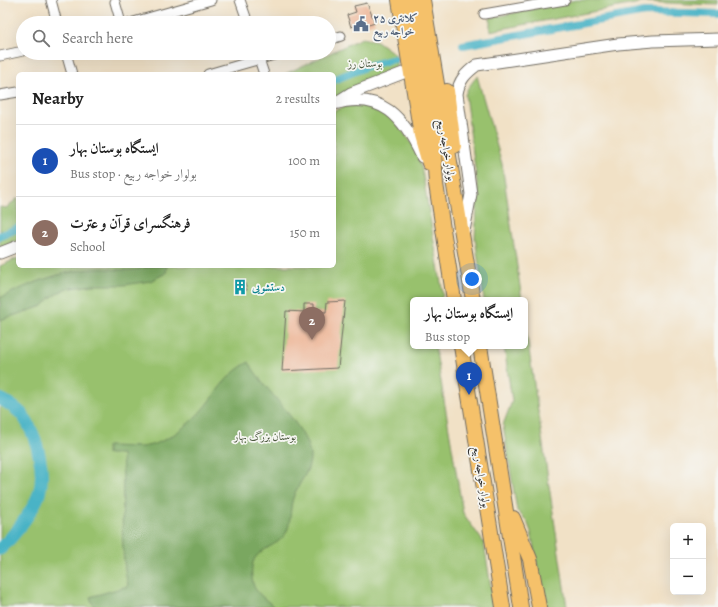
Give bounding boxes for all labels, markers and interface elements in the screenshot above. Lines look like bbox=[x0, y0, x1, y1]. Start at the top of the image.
place label: کلانتری ٢۵ خواجه ربیع bbox=[373, 11, 418, 42]
public building icon: کلانتری ٢۵ خواجه ربیع bbox=[352, 15, 370, 33]
search box bbox=[16, 16, 336, 60]
icon: search bbox=[30, 27, 52, 49]
text: Search here bbox=[62, 28, 133, 48]
park label: بوستان رز bbox=[347, 56, 382, 71]
text: Nearby bbox=[32, 87, 83, 110]
text: 2 results bbox=[276, 90, 320, 107]
street label: بولوار خواجه ربیع bbox=[432, 118, 459, 182]
text: ایستگاه بوستان بهار bbox=[70, 138, 159, 158]
text: 1 bbox=[43, 152, 47, 169]
text: 100 m bbox=[288, 152, 320, 169]
text: Bus stop · بولوار خواجه ربیع bbox=[70, 165, 197, 182]
text: فرهنگسرای قرآن و عترت bbox=[70, 213, 191, 233]
text: 2 bbox=[42, 224, 48, 241]
text: 150 m bbox=[290, 224, 320, 241]
text: School bbox=[70, 238, 105, 255]
your location bbox=[462, 269, 482, 289]
building icon: دستشویی bbox=[231, 278, 249, 296]
place label: دستشویی bbox=[251, 280, 285, 295]
popup bbox=[410, 297, 528, 349]
text: ایستگاه بوستان بهار bbox=[425, 303, 513, 323]
pin: 2 bbox=[299, 307, 325, 340]
text: Bus stop bbox=[425, 328, 470, 345]
pin: 1 bbox=[456, 362, 482, 395]
park label: بوستان بزرگ بهار bbox=[233, 429, 296, 444]
street label: بولوار خواجه ربیع bbox=[467, 445, 494, 509]
map controls bbox=[670, 523, 706, 595]
button: + bbox=[670, 523, 706, 559]
button: − bbox=[670, 559, 706, 595]

